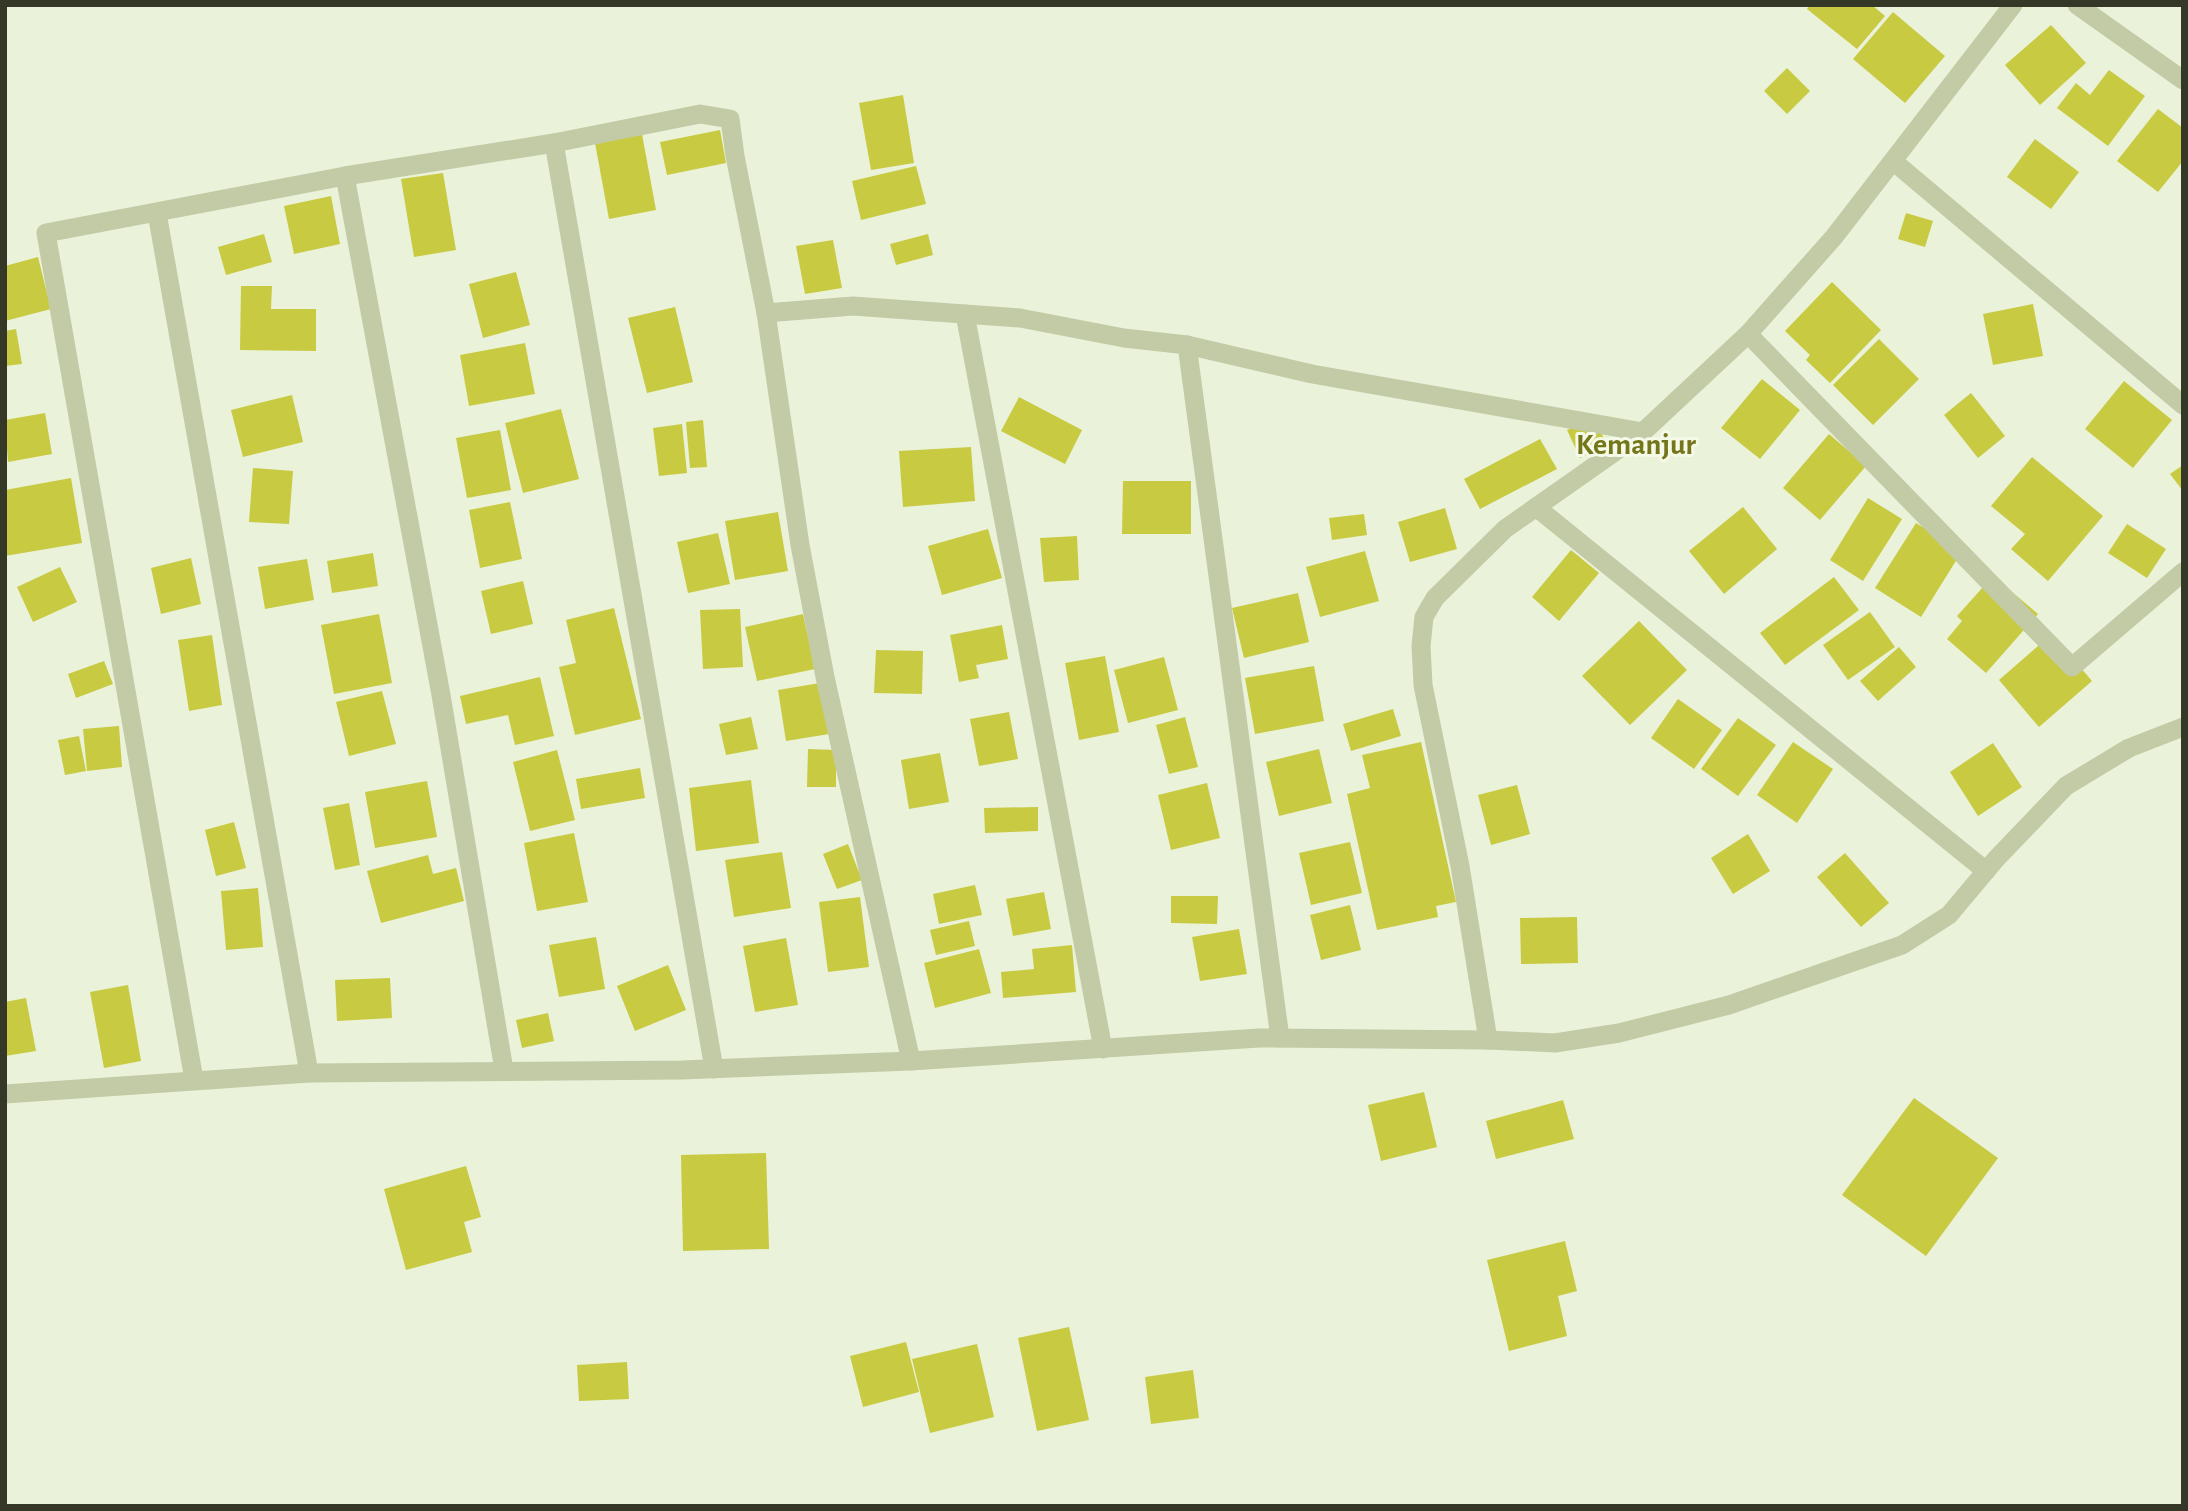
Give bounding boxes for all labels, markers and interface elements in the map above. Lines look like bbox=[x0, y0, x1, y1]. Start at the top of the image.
district label: Kemanjur bbox=[1576, 430, 1696, 460]

